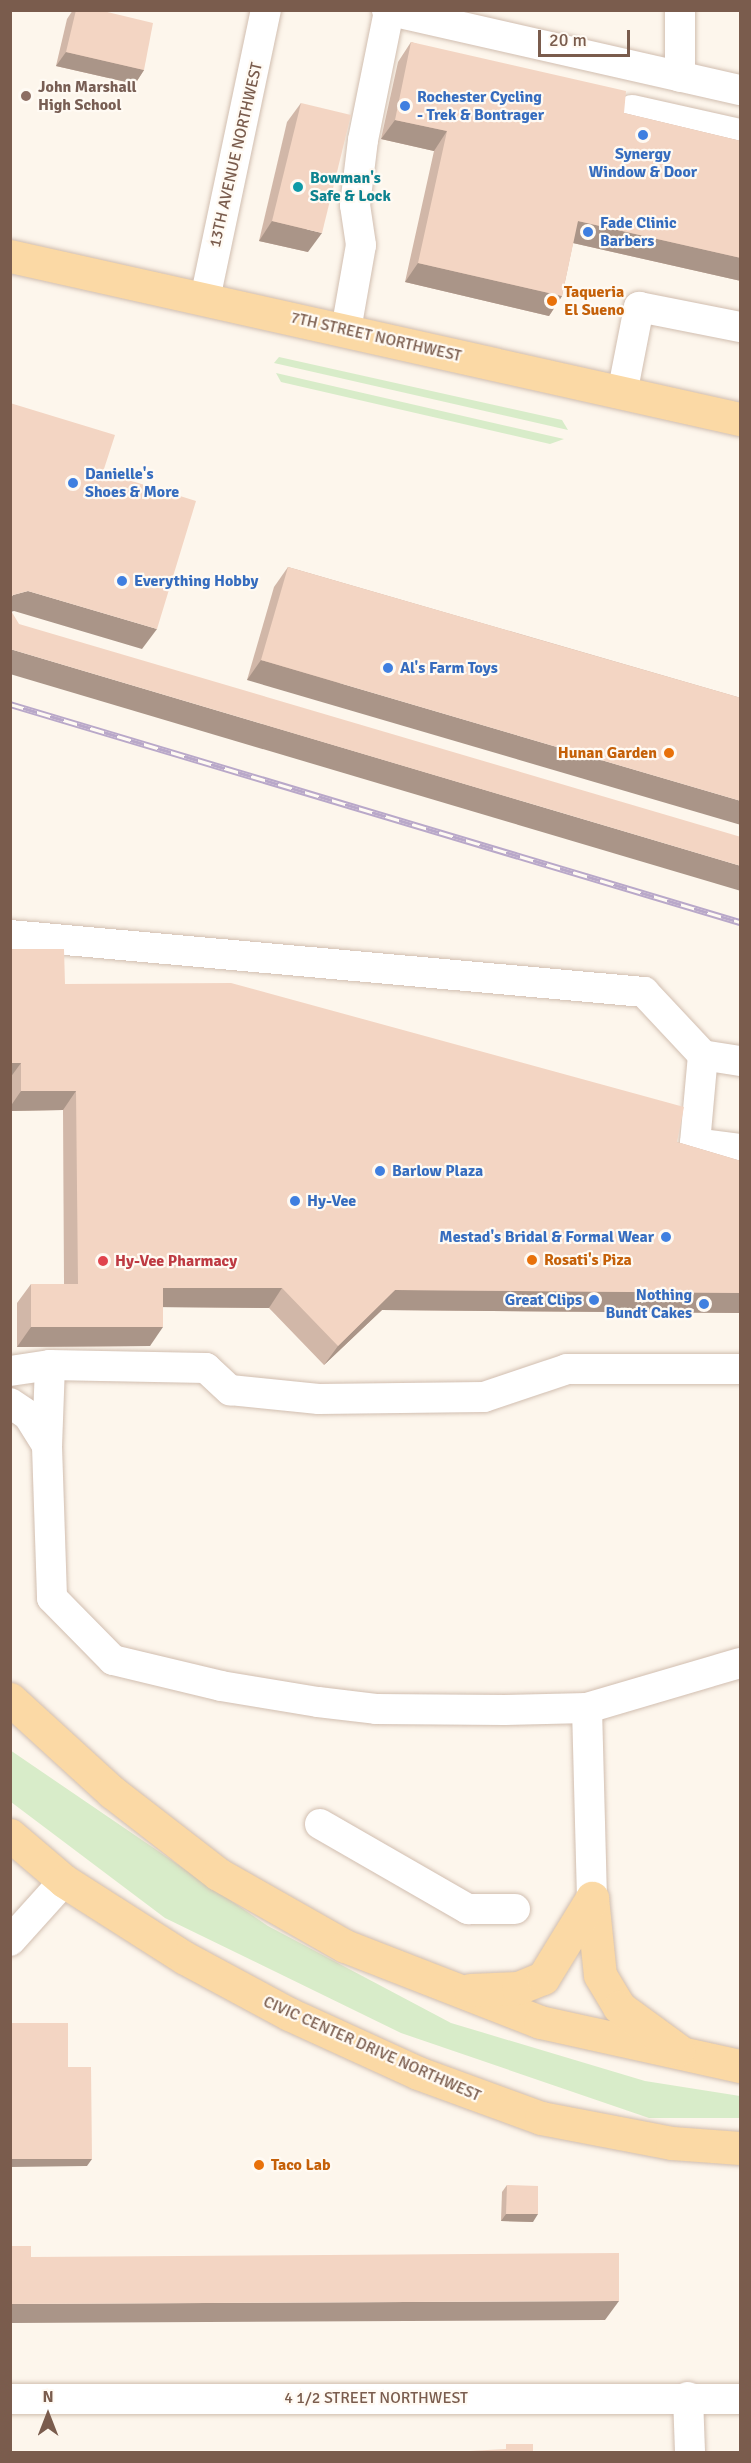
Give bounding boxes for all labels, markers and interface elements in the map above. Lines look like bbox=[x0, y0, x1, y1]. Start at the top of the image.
scale bar bbox=[541, 18, 632, 56]
text: 20 m bbox=[549, 29, 587, 51]
street label: 13TH AVENUE NORTHWEST bbox=[205, 61, 267, 249]
place label: John Marshall High School bbox=[38, 77, 137, 115]
place label: Rochester Cycling - Trek & Bontrager bbox=[417, 87, 544, 125]
marker: John Marshall High School bbox=[19, 89, 33, 103]
marker: Rochester Cycling - Trek & Bontrager bbox=[398, 99, 412, 113]
marker: Synergy Window & Door bbox=[636, 128, 650, 142]
place label: Synergy Window & Door bbox=[589, 144, 697, 182]
place label: Bowman's Safe & Lock bbox=[310, 168, 391, 206]
marker: Bowman's Safe & Lock bbox=[291, 180, 305, 194]
place label: Fade Clinic Barbers bbox=[600, 213, 677, 251]
marker: Fade Clinic Barbers bbox=[581, 225, 595, 239]
place label: Taqueria El Sueno bbox=[564, 282, 624, 320]
marker: Taqueria El Sueno bbox=[545, 294, 559, 308]
street label: 7TH STREET NORTHWEST bbox=[289, 308, 463, 366]
place label: Danielle's Shoes & More bbox=[85, 464, 179, 502]
marker: Danielle's Shoes & More bbox=[66, 476, 80, 490]
place label: Everything Hobby bbox=[134, 571, 258, 591]
marker: Everything Hobby bbox=[115, 574, 129, 588]
place label: Al's Farm Toys bbox=[400, 658, 498, 678]
marker: Al's Farm Toys bbox=[381, 661, 395, 675]
place label: Hunan Garden bbox=[558, 743, 657, 763]
marker: Hunan Garden bbox=[662, 746, 676, 760]
place label: Barlow Plaza bbox=[392, 1161, 483, 1181]
marker: Barlow Plaza bbox=[373, 1164, 387, 1178]
place label: Hy-Vee bbox=[307, 1191, 356, 1211]
marker: Hy-Vee bbox=[288, 1194, 302, 1208]
place label: Mestad's Bridal & Formal Wear bbox=[439, 1227, 654, 1247]
marker: Mestad's Bridal & Formal Wear bbox=[659, 1230, 673, 1244]
place label: Rosati's Piza bbox=[544, 1250, 632, 1270]
place label: Hy-Vee Pharmacy bbox=[115, 1251, 237, 1271]
marker: Rosati's Piza bbox=[525, 1253, 539, 1267]
marker: Hy-Vee Pharmacy bbox=[96, 1254, 110, 1268]
place label: Nothing Bundt Cakes bbox=[605, 1285, 692, 1323]
place label: Great Clips bbox=[505, 1290, 582, 1310]
marker: Great Clips bbox=[587, 1293, 601, 1307]
marker: Nothing Bundt Cakes bbox=[697, 1297, 711, 1311]
street label: CIVIC CENTER DRIVE NORTHWEST bbox=[260, 1992, 484, 2106]
place label: Taco Lab bbox=[271, 2155, 331, 2175]
marker: Taco Lab bbox=[252, 2158, 266, 2172]
north arrow bbox=[18, 2385, 78, 2445]
text: N bbox=[42, 2387, 54, 2407]
street label: 4 1/2 STREET NORTHWEST bbox=[284, 2388, 468, 2408]

